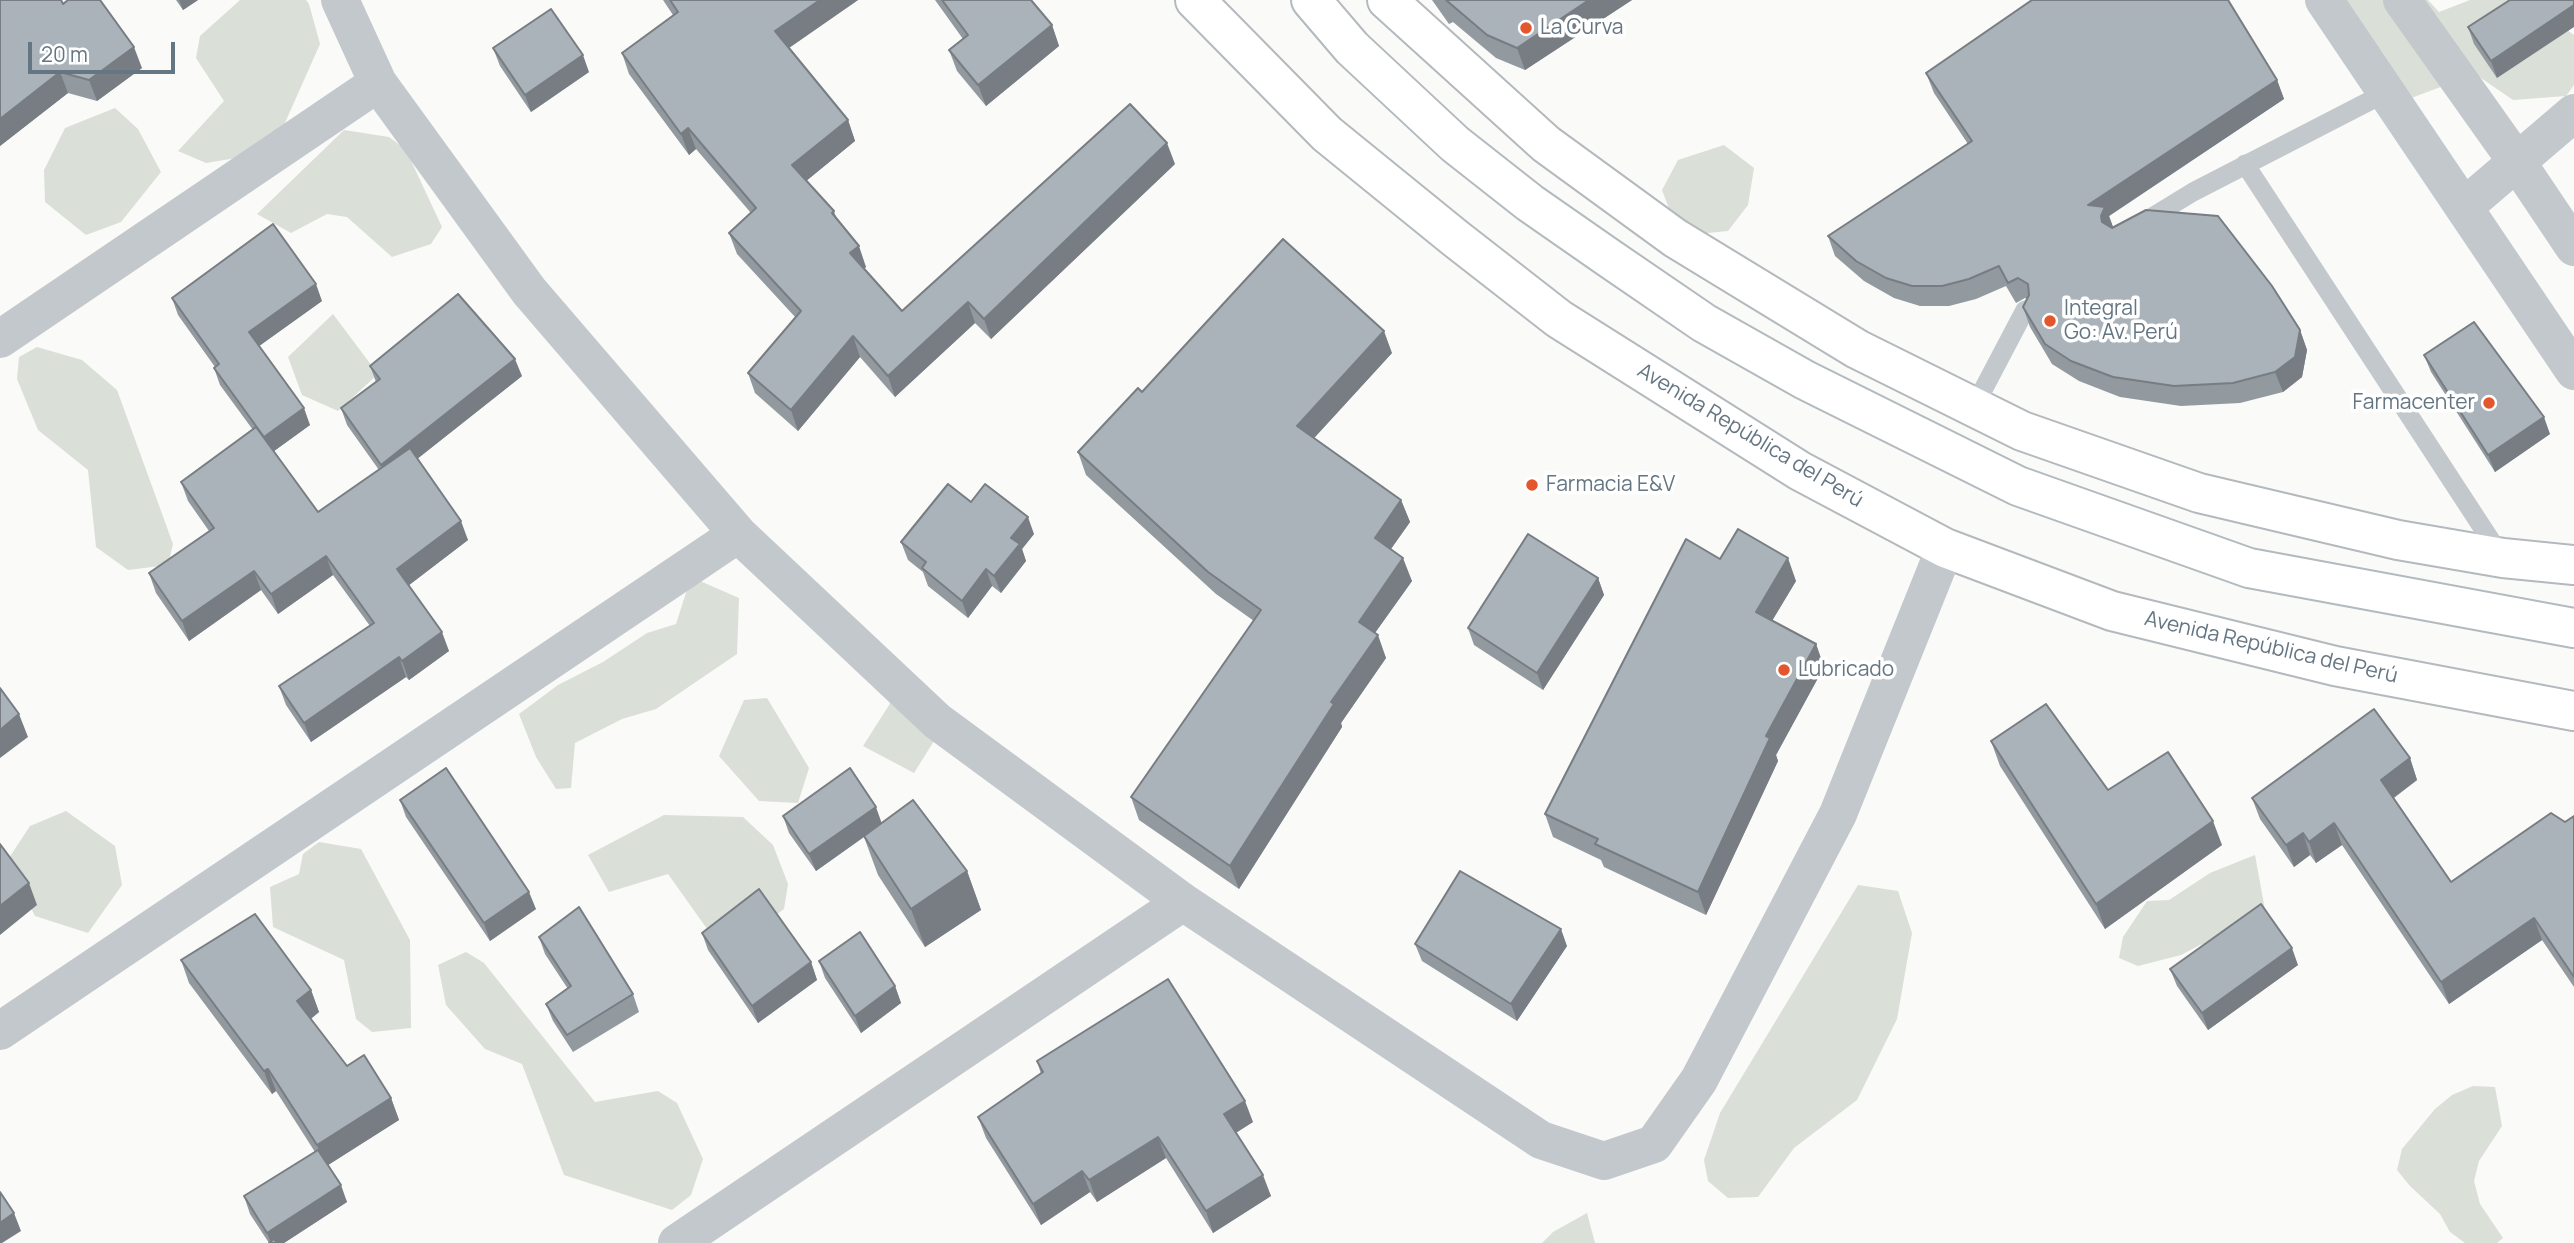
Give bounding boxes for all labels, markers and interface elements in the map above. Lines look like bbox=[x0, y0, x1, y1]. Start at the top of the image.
place label: La Curva bbox=[1540, 15, 1623, 41]
marker: La Curva bbox=[1518, 20, 1534, 36]
scale bar bbox=[32, 28, 178, 72]
text: 20 m bbox=[41, 40, 88, 68]
place label: Integral Go: Av. Perú bbox=[2064, 296, 2178, 346]
marker: Integral Go: Av. Perú bbox=[2042, 313, 2058, 329]
street label: Avenida República del Perú bbox=[1633, 359, 1867, 513]
place label: Farmacenter bbox=[2353, 390, 2475, 416]
marker: Farmacenter bbox=[2481, 395, 2497, 411]
place label: Farmacia E&V bbox=[1546, 472, 1675, 498]
marker: Farmacia E&V bbox=[1524, 477, 1540, 493]
street label: Avenida República del Perú bbox=[2142, 607, 2400, 689]
place label: Lubricado bbox=[1798, 657, 1894, 683]
marker: Lubricado bbox=[1776, 662, 1792, 678]

